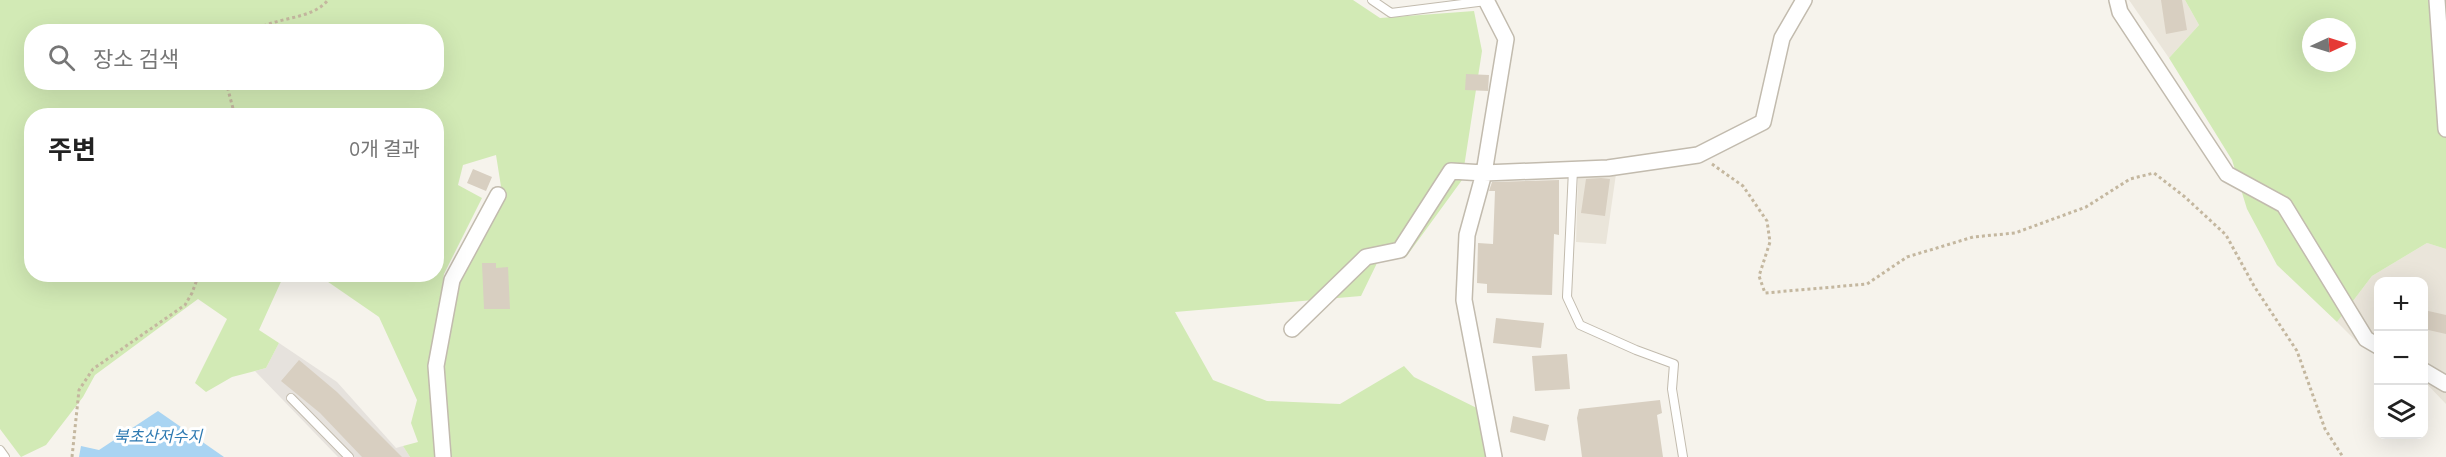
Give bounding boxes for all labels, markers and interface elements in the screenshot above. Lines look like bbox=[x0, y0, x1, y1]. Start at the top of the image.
north arrow bbox=[2302, 18, 2356, 72]
search box bbox=[24, 24, 444, 90]
icon: search bbox=[45, 41, 78, 74]
text: 장소 검색 bbox=[93, 46, 179, 71]
text: 주변 bbox=[48, 135, 96, 164]
text: 0개 결과 bbox=[349, 137, 420, 160]
map controls bbox=[2374, 277, 2428, 439]
button: + bbox=[2374, 277, 2428, 331]
button: − bbox=[2374, 331, 2428, 385]
button: layers bbox=[2374, 385, 2428, 439]
water label: 북초산저수지 bbox=[114, 427, 203, 445]

